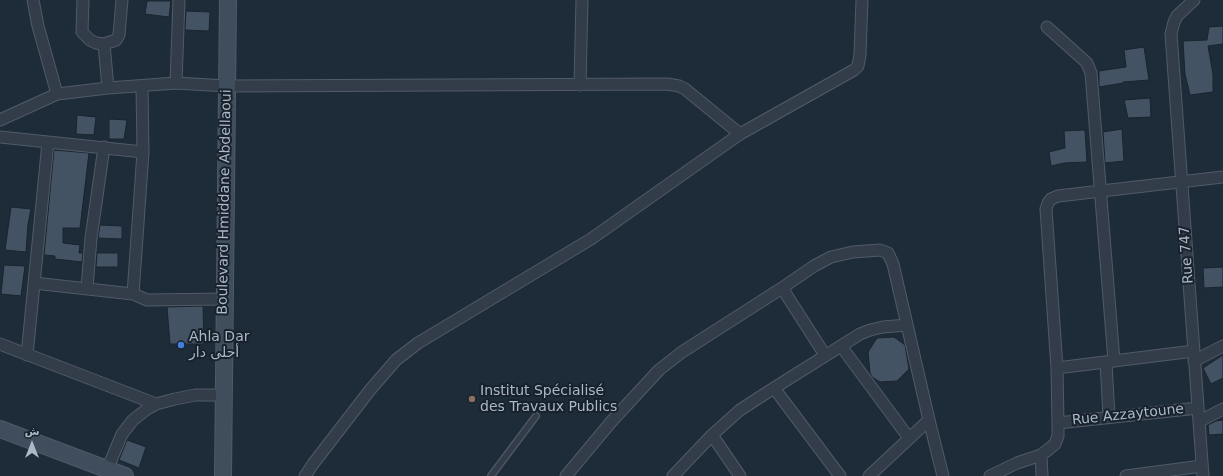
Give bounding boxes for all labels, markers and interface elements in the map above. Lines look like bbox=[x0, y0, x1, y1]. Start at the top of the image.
street label: Boulevard Hmiddane Abdellaoui bbox=[215, 89, 235, 315]
street label: Rue 747 bbox=[1177, 226, 1197, 284]
place label: Ahla Dar أحلى دار bbox=[189, 329, 249, 362]
marker: Ahla Dar أحلى دار bbox=[176, 340, 186, 350]
place label: Institut Spécialisé des Travaux Publics bbox=[480, 383, 617, 416]
marker: Institut Spécialisé des Travaux Publics bbox=[467, 394, 477, 404]
street label: Rue Azzaytoune bbox=[1071, 401, 1185, 429]
north arrow bbox=[12, 424, 52, 464]
text: ش bbox=[24, 425, 40, 438]

